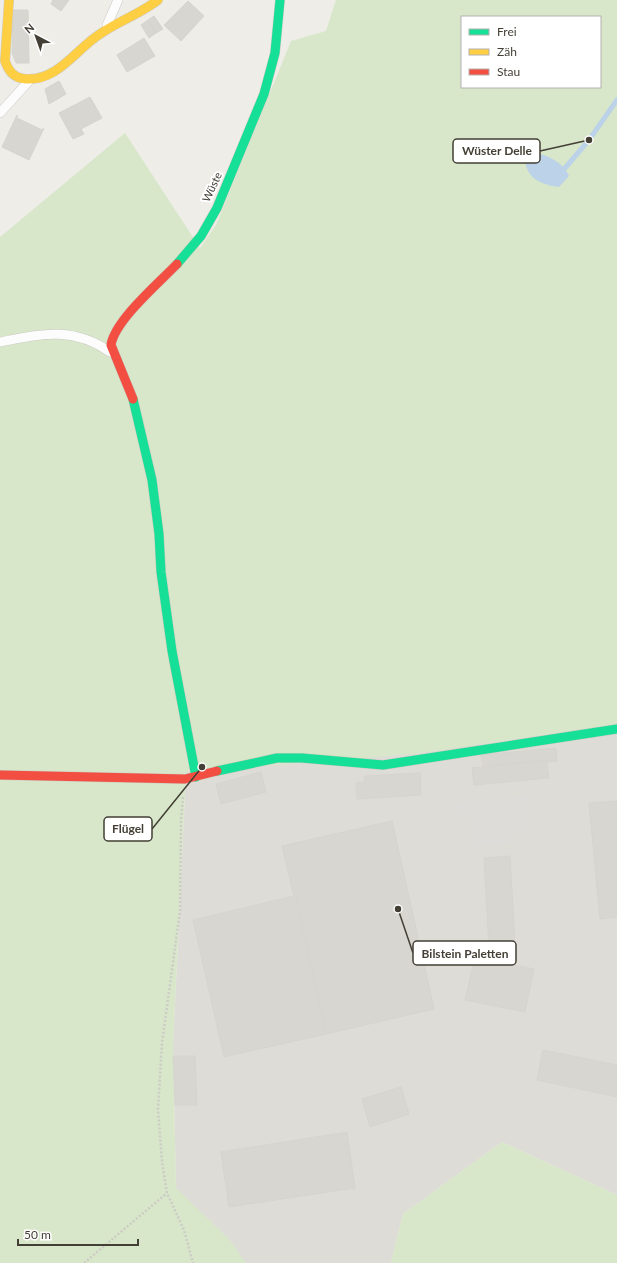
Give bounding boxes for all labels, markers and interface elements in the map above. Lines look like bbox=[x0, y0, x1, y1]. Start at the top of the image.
north arrow bbox=[16, 16, 56, 56]
legend bbox=[461, 16, 601, 88]
text: N bbox=[22, 20, 37, 36]
text: Frei bbox=[497, 24, 517, 39]
text: Zäh bbox=[497, 44, 517, 59]
text: Stau bbox=[497, 64, 520, 79]
callout: Wüster Delle bbox=[453, 139, 540, 163]
text: Wüster Delle bbox=[462, 143, 533, 158]
street label: Wüste bbox=[199, 170, 224, 204]
callout: Flügel bbox=[104, 817, 152, 841]
text: Flügel bbox=[112, 821, 144, 836]
callout: Bilstein Paletten bbox=[413, 941, 516, 965]
text: Bilstein Paletten bbox=[422, 946, 509, 961]
scale bar bbox=[18, 1221, 138, 1247]
text: 50 m bbox=[24, 1227, 51, 1242]

